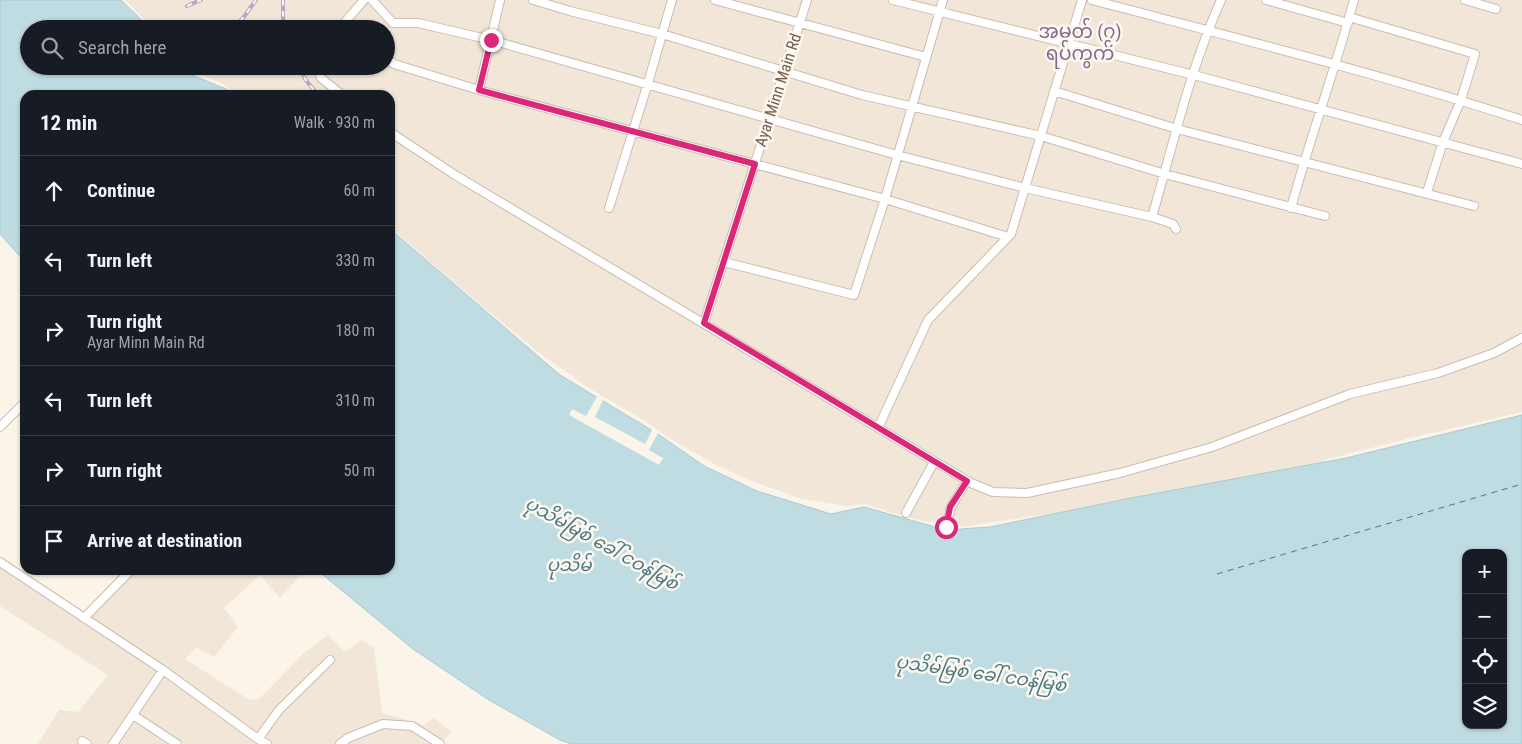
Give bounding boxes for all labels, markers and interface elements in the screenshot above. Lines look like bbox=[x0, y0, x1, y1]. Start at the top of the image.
district label: အမှတ် (၇) ရပ်ကွက် bbox=[1038, 17, 1122, 69]
search box bbox=[20, 20, 395, 75]
route end bbox=[480, 29, 503, 52]
street label: Ayar Minn Main Rd bbox=[751, 31, 805, 149]
icon: search bbox=[38, 34, 66, 62]
text: Search here bbox=[78, 36, 166, 59]
text: 12 min bbox=[40, 111, 97, 135]
text: Walk · 930 m bbox=[294, 113, 375, 132]
icon: ahead bbox=[40, 177, 68, 205]
text: Continue bbox=[87, 179, 155, 202]
text: 60 m bbox=[343, 181, 375, 200]
icon: left bbox=[40, 247, 68, 275]
text: Turn left bbox=[87, 249, 152, 272]
text: 330 m bbox=[336, 251, 375, 270]
text: Turn right bbox=[87, 310, 162, 333]
icon: right bbox=[40, 317, 68, 345]
text: 180 m bbox=[336, 321, 375, 340]
text: Ayar Minn Main Rd bbox=[87, 333, 205, 352]
icon: left bbox=[40, 387, 68, 415]
text: Turn left bbox=[87, 389, 152, 412]
text: 310 m bbox=[336, 391, 375, 410]
icon: right bbox=[40, 457, 68, 485]
text: Turn right bbox=[87, 459, 162, 482]
text: 50 m bbox=[343, 461, 375, 480]
water label: ပုသိမ်မြစ် ခေါ် ငဝန်မြစ် bbox=[522, 492, 682, 594]
route start bbox=[935, 516, 958, 539]
icon: arrive bbox=[40, 527, 68, 555]
text: Arrive at destination bbox=[87, 529, 242, 552]
map controls bbox=[1462, 549, 1507, 729]
button: + bbox=[1462, 549, 1507, 594]
water label: ပုသိမ် bbox=[547, 553, 591, 575]
button: − bbox=[1462, 594, 1507, 639]
button: locate bbox=[1462, 639, 1507, 684]
water label: ပုသိမ်မြစ် ခေါ် ငဝန်မြစ် bbox=[894, 649, 1069, 701]
button: layers bbox=[1462, 684, 1507, 729]

